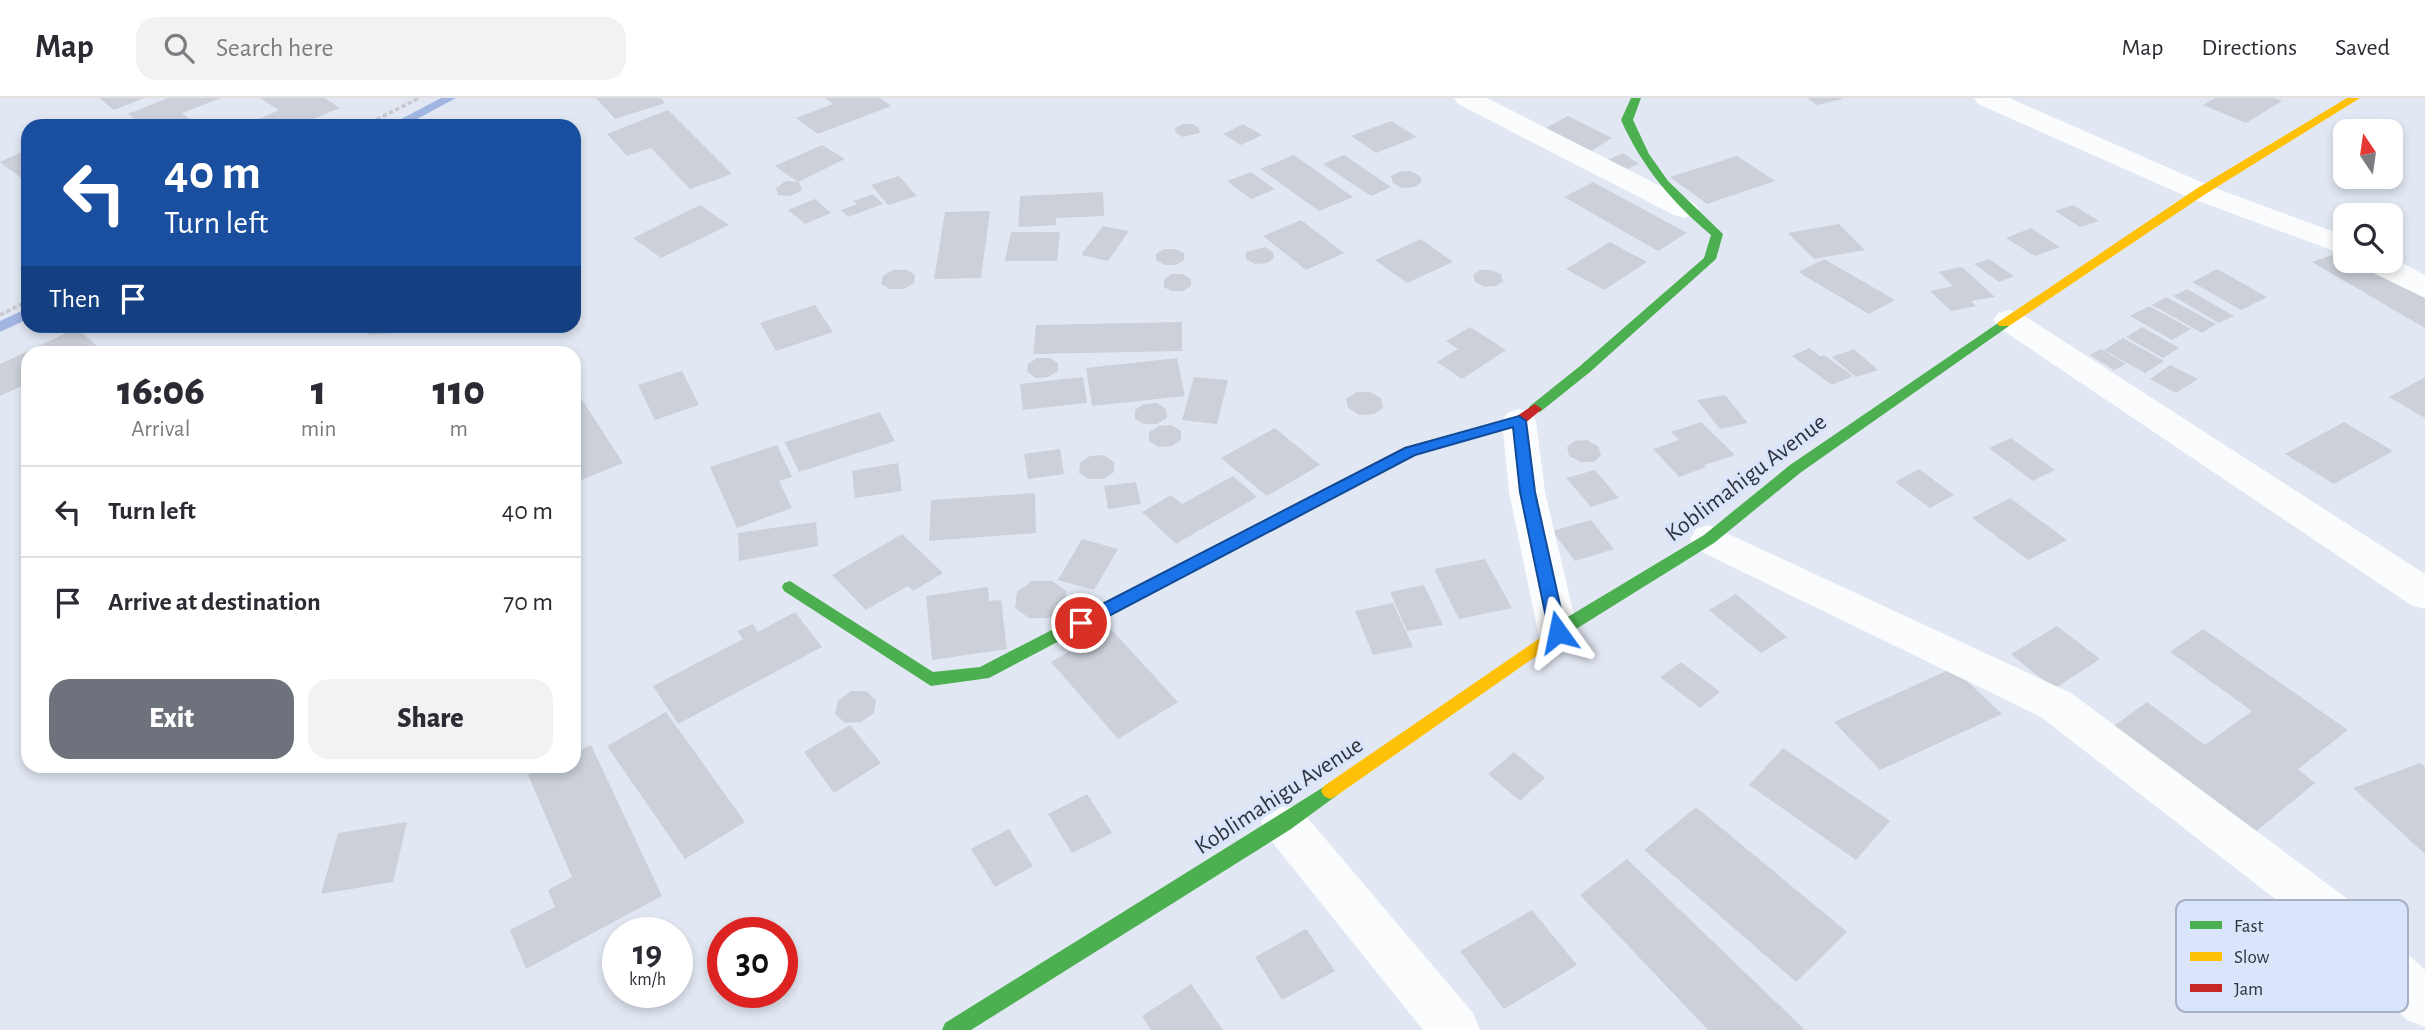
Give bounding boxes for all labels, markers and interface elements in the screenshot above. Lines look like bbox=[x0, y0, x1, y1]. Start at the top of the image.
search box bbox=[136, 17, 626, 80]
icon: search bbox=[160, 29, 198, 67]
text: Map bbox=[35, 31, 94, 64]
text: Search here bbox=[216, 35, 334, 61]
text: Map bbox=[2121, 36, 2163, 60]
text: Directions bbox=[2201, 36, 2297, 60]
text: Saved bbox=[2335, 36, 2390, 60]
north arrow bbox=[2333, 119, 2403, 189]
map controls bbox=[2333, 119, 2403, 273]
icon: left bbox=[49, 147, 140, 238]
text: 40 m bbox=[164, 149, 261, 198]
button: search bbox=[2333, 203, 2403, 273]
text: Turn left bbox=[164, 207, 268, 239]
icon: arrive bbox=[114, 280, 152, 318]
text: Then bbox=[49, 286, 100, 312]
text: 16:06 bbox=[117, 370, 205, 412]
text: 1 bbox=[311, 370, 326, 412]
text: 110 bbox=[432, 370, 485, 412]
street label: Koblimahigu Avenue bbox=[1661, 410, 1831, 546]
text: Arrival bbox=[131, 418, 190, 441]
text: min bbox=[301, 418, 337, 441]
text: m bbox=[450, 418, 468, 441]
icon: left bbox=[49, 493, 87, 531]
text: Turn left bbox=[108, 498, 196, 524]
text: 40 m bbox=[502, 498, 553, 524]
icon: arrive bbox=[49, 584, 87, 622]
text: Arrive at destination bbox=[108, 589, 321, 615]
text: 70 m bbox=[503, 589, 553, 615]
pin bbox=[1051, 593, 1111, 653]
position arrow bbox=[1521, 595, 1595, 669]
icon: arrive bbox=[1062, 604, 1100, 642]
button: Exit bbox=[49, 679, 294, 759]
button: Share bbox=[308, 679, 553, 759]
street label: Koblimahigu Avenue bbox=[1191, 733, 1367, 859]
legend bbox=[2176, 900, 2408, 1012]
speed limit sign: 30 bbox=[707, 917, 798, 1008]
text: Fast bbox=[2234, 917, 2264, 936]
text: 19 bbox=[633, 936, 662, 971]
text: Slow bbox=[2234, 948, 2270, 967]
text: km/h bbox=[629, 971, 666, 989]
text: Jam bbox=[2234, 980, 2263, 999]

